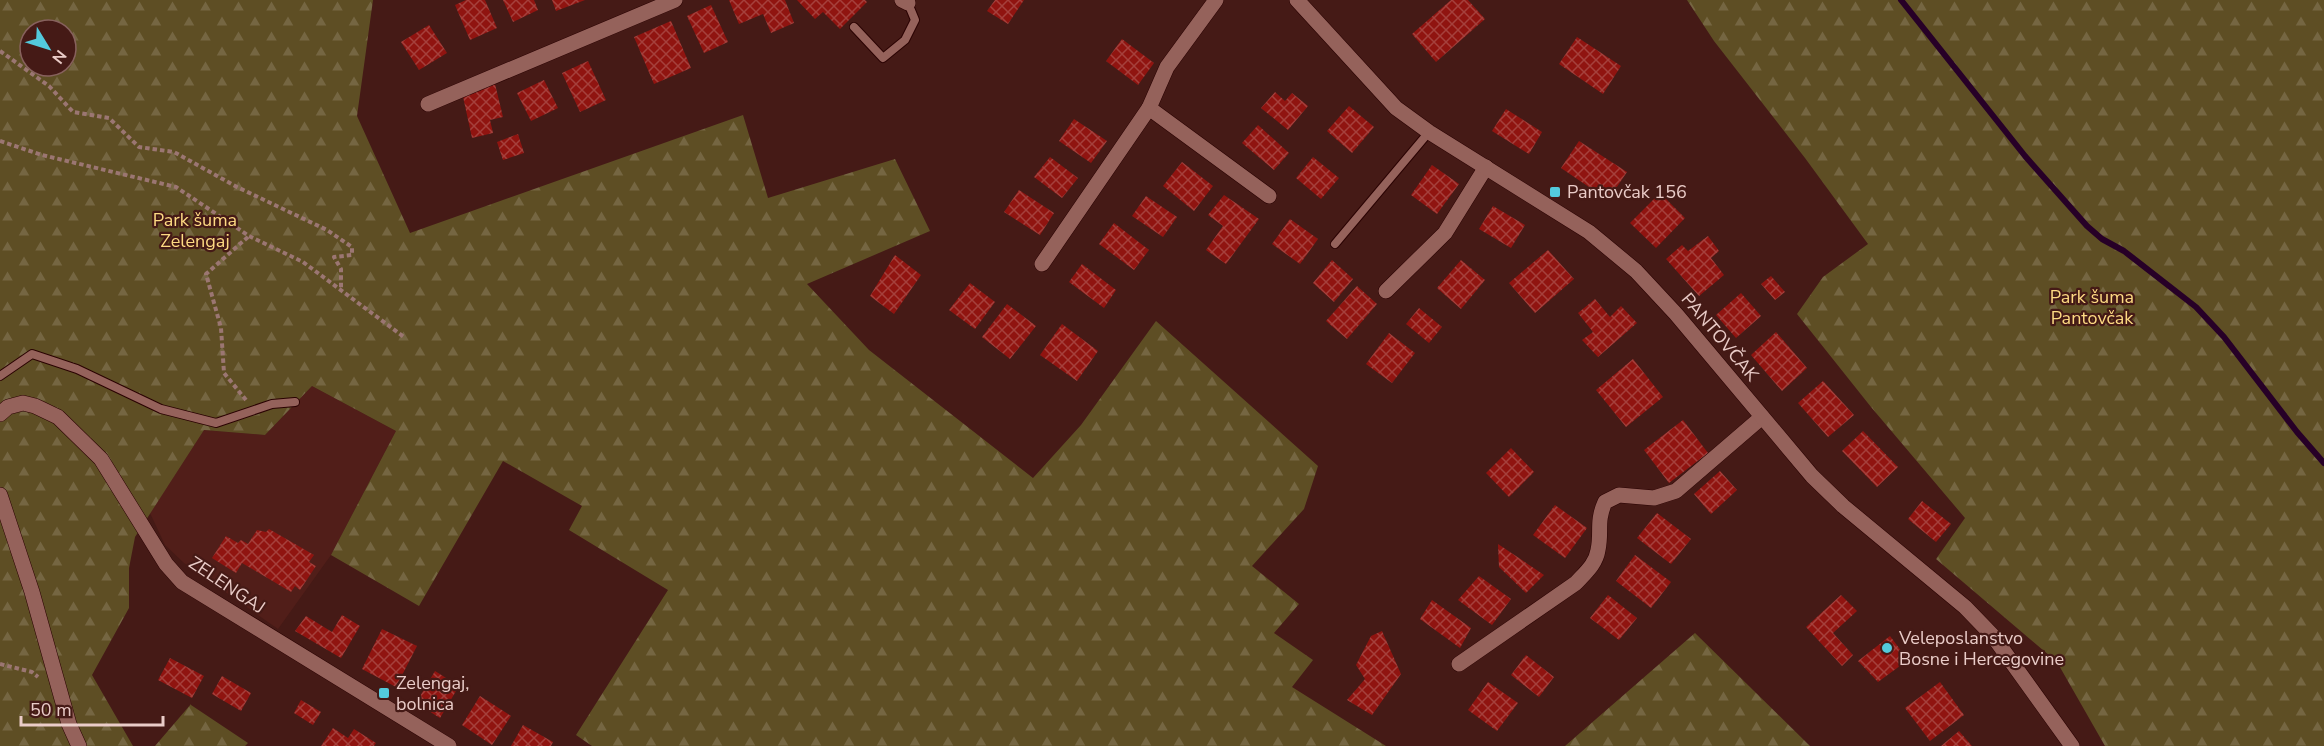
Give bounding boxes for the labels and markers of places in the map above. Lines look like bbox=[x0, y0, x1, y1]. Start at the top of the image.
place label: Pantovčak 156 bbox=[1567, 180, 1687, 204]
marker: Pantovčak 156 bbox=[1548, 185, 1562, 199]
place label: Veleposlanstvo Bosne i Hercegovine bbox=[1898, 626, 2064, 671]
marker: Veleposlanstvo Bosne i Hercegovine bbox=[1880, 641, 1894, 655]
place label: Zelengaj, bolnica bbox=[396, 671, 469, 716]
marker: Zelengaj, bolnica bbox=[377, 686, 391, 700]

